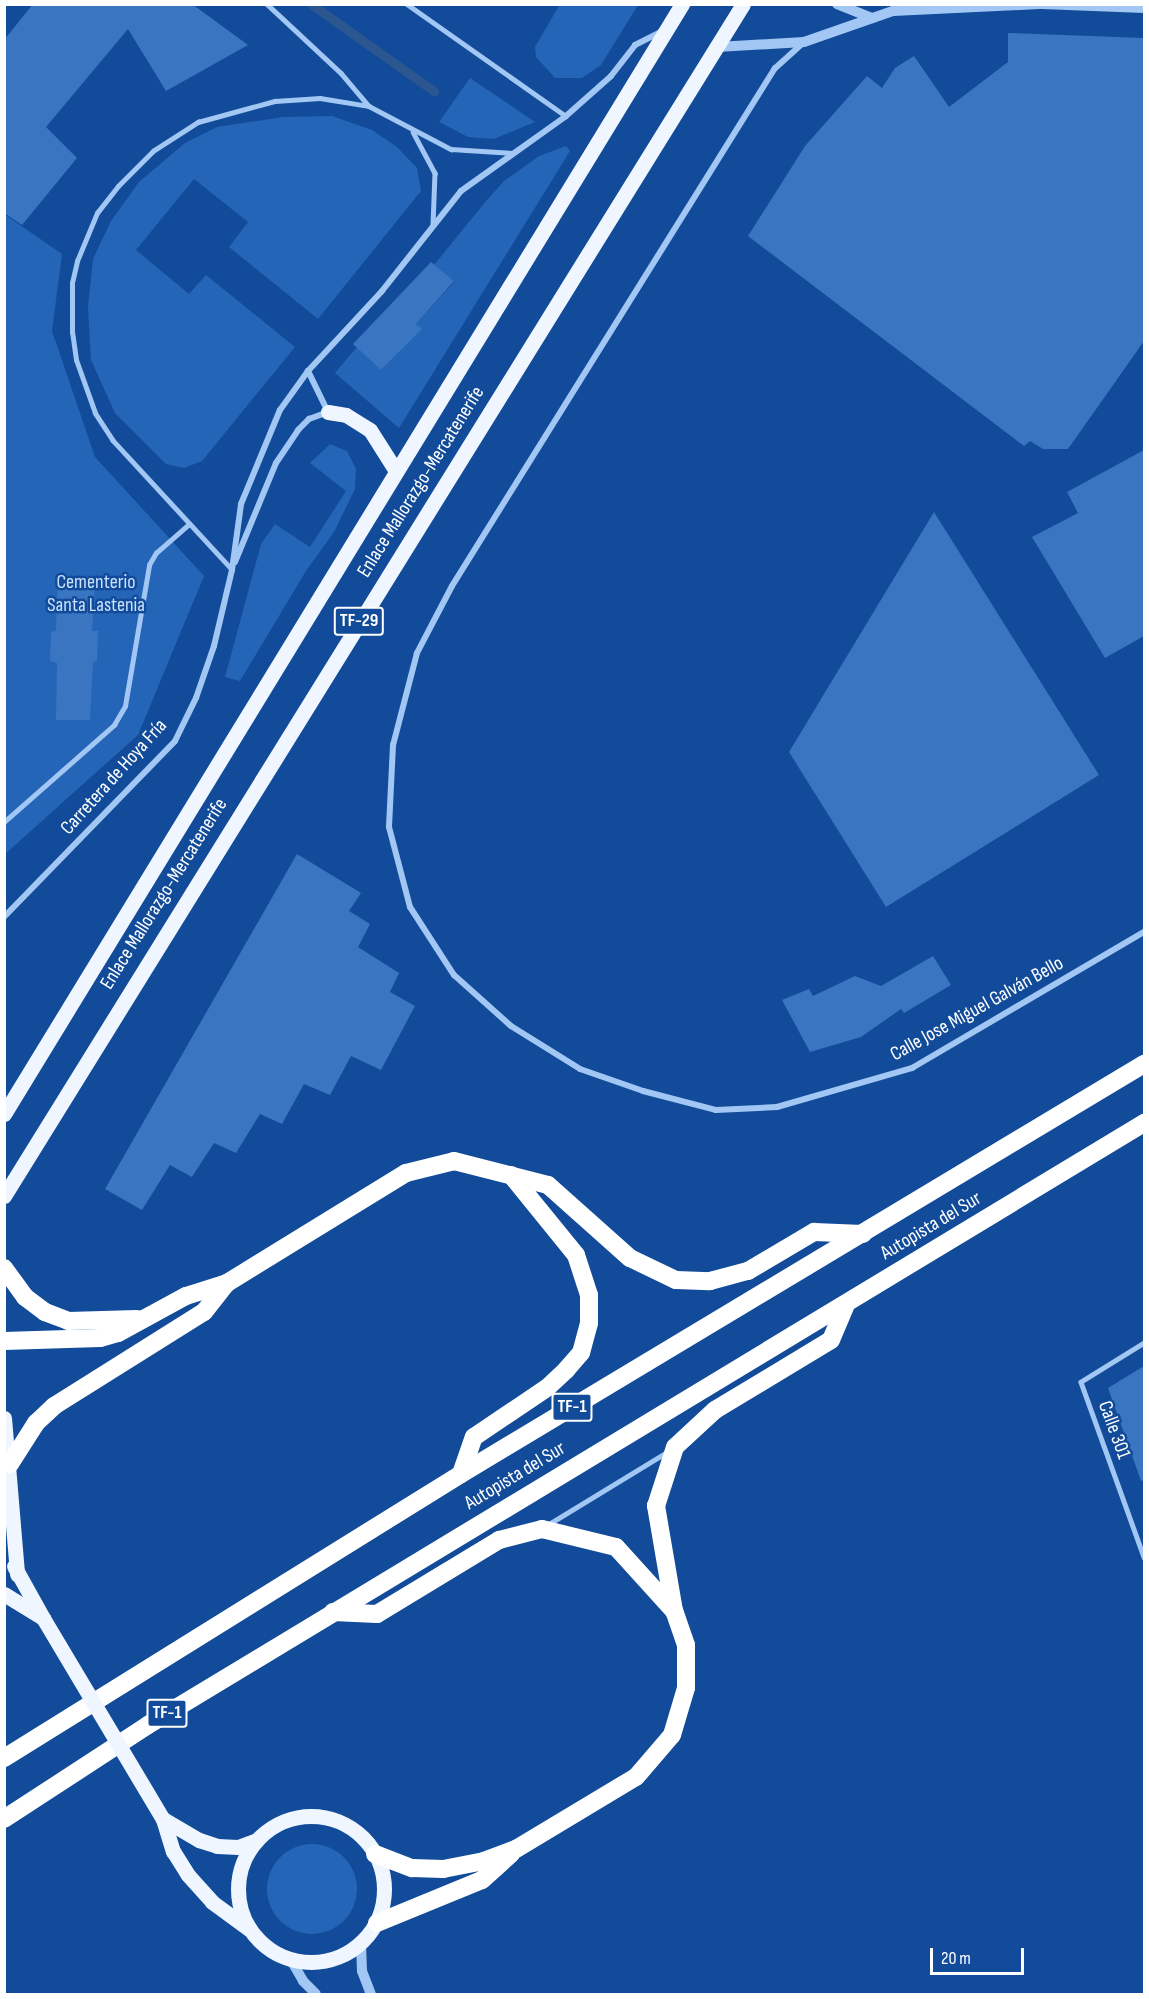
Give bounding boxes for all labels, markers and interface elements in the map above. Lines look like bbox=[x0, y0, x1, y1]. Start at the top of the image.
street label: Enlace Mallorazgo-Mercatenerife bbox=[352, 382, 490, 582]
park label: Cementerio Santa Lastenia bbox=[47, 571, 145, 618]
road number: TF-29 bbox=[334, 606, 385, 636]
street label: Carretera de Hoya Fría bbox=[56, 714, 172, 840]
street label: Enlace Mallorazgo-Mercatenerife bbox=[95, 794, 233, 994]
street label: Calle Jose Miguel Galván Bello bbox=[886, 951, 1068, 1067]
street label: Autopista del Sur bbox=[876, 1187, 986, 1265]
road number: TF-1 bbox=[551, 1392, 593, 1422]
street label: Calle 301 bbox=[1092, 1398, 1136, 1462]
street label: Autopista del Sur bbox=[460, 1437, 570, 1515]
road number: TF-1 bbox=[146, 1698, 188, 1728]
scale bar bbox=[933, 1936, 1028, 1974]
text: 20 m bbox=[941, 1948, 971, 1969]

